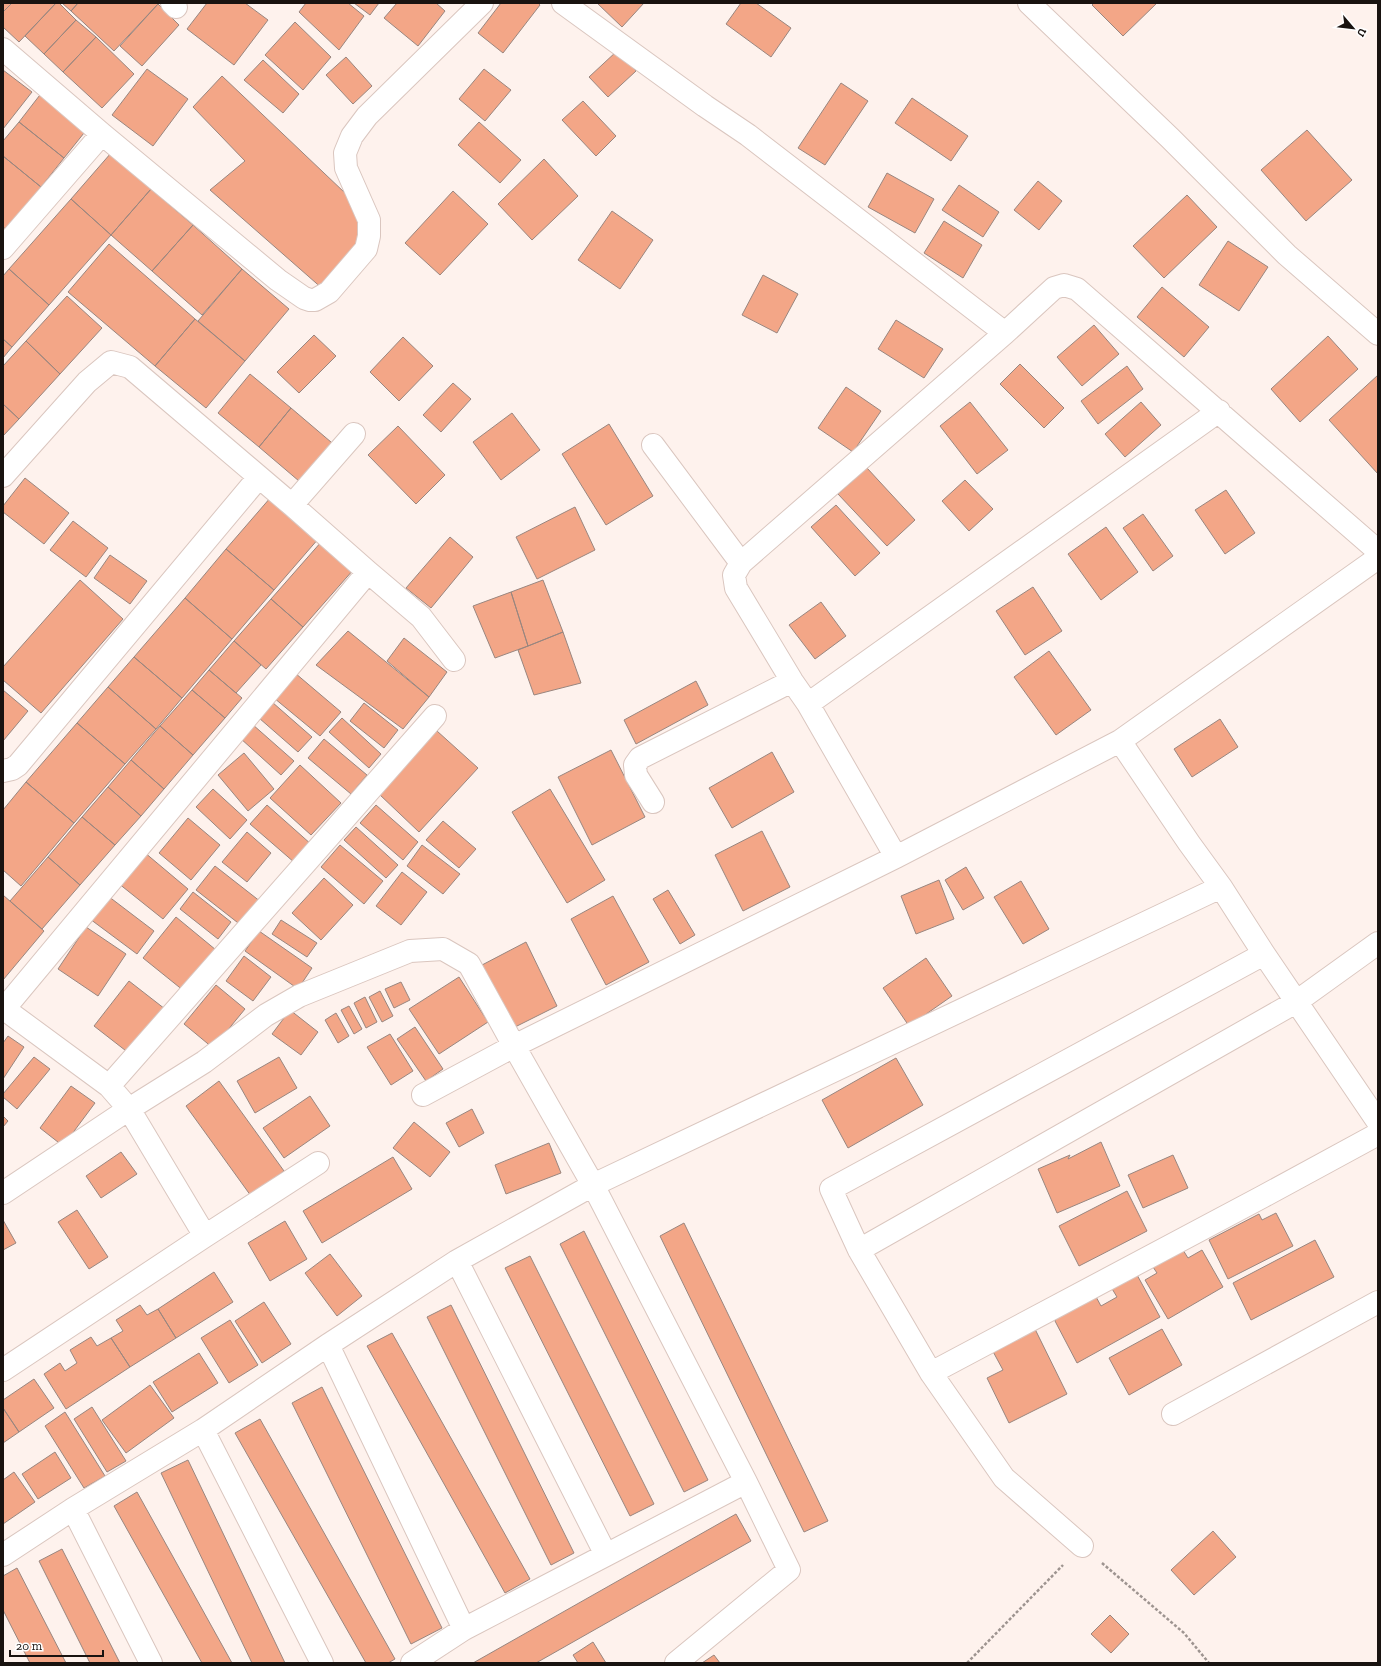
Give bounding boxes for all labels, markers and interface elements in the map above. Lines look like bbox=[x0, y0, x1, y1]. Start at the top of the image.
north arrow bbox=[1333, 8, 1373, 48]
text: U bbox=[1354, 26, 1369, 39]
scale bar bbox=[10, 1632, 103, 1658]
text: 20 m bbox=[16, 1639, 43, 1653]

